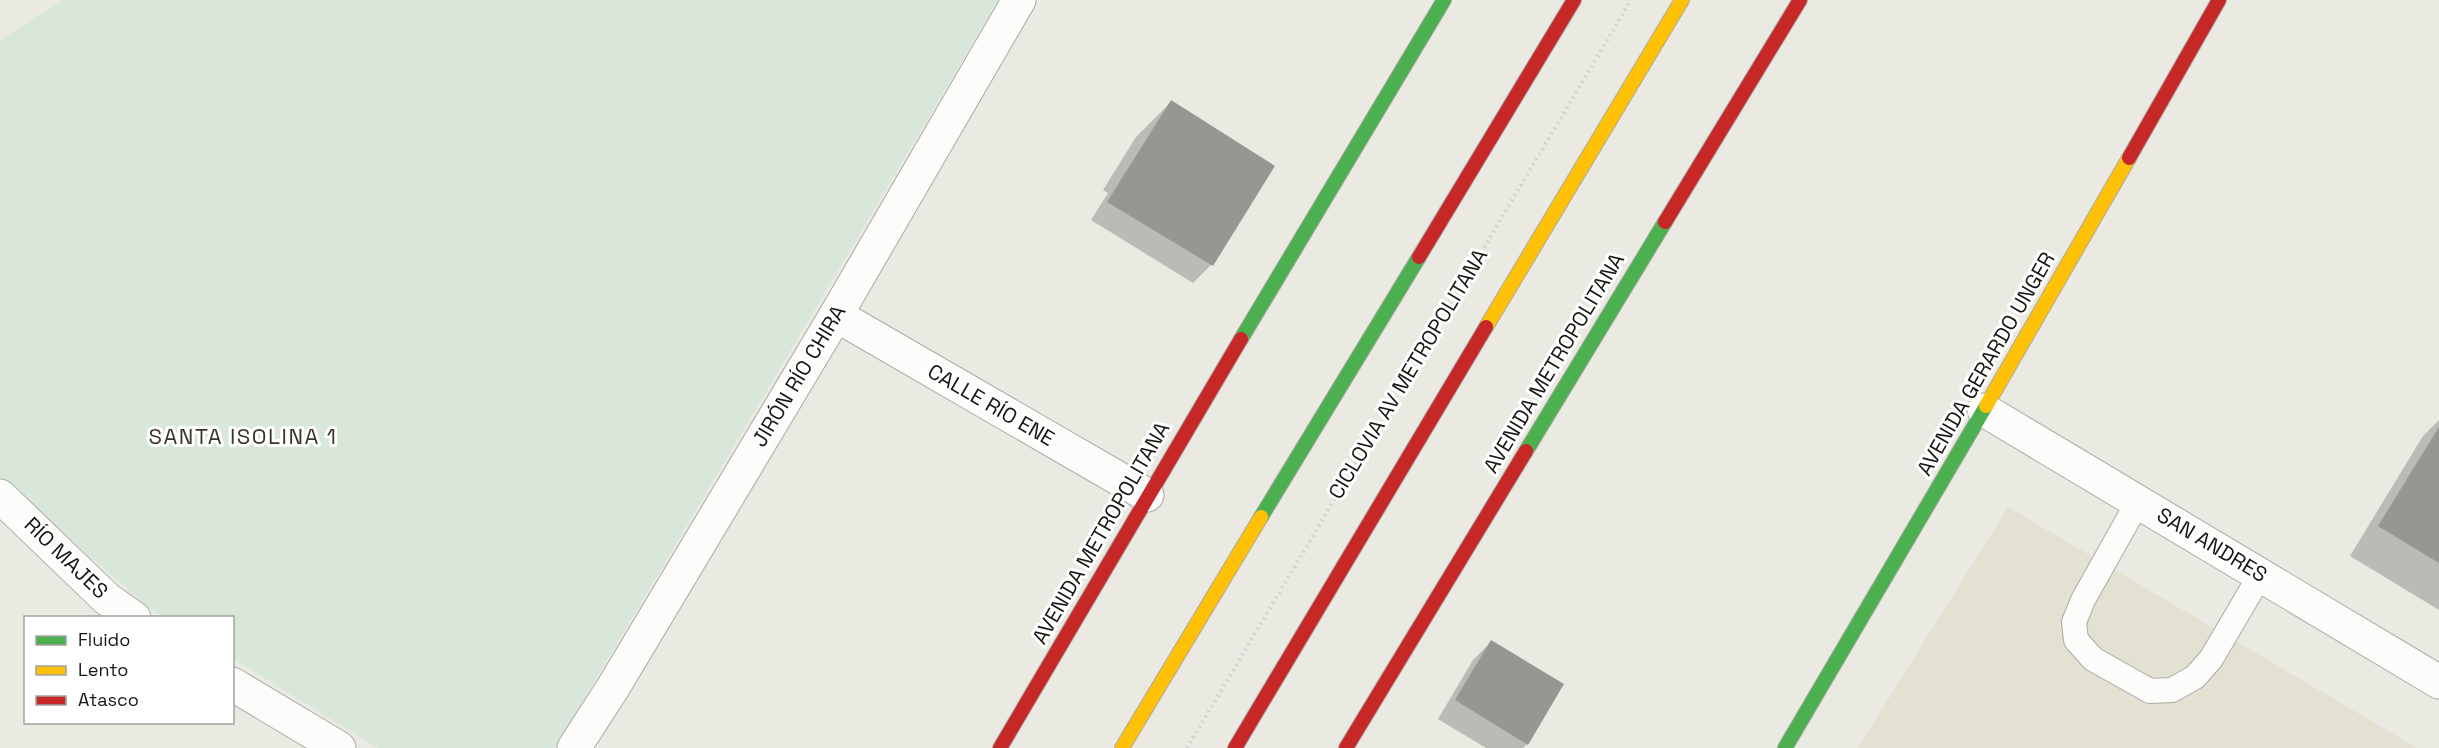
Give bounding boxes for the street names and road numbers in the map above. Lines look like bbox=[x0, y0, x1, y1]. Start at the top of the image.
street label: CICLOVIA AV METROPOLITANA bbox=[1322, 244, 1493, 504]
street label: AVENIDA GERARDO UNGER bbox=[1910, 247, 2061, 480]
street label: AVENIDA METROPOLITANA bbox=[1477, 248, 1630, 478]
street label: JIRÓN RÍO CHIRA bbox=[746, 300, 852, 452]
street label: CALLE RÍO ENE bbox=[923, 357, 1060, 452]
street label: AVENIDA METROPOLITANA bbox=[1026, 417, 1175, 649]
street label: SAN ANDRES bbox=[2152, 501, 2272, 588]
street label: RÍO MAJES bbox=[19, 511, 114, 604]

